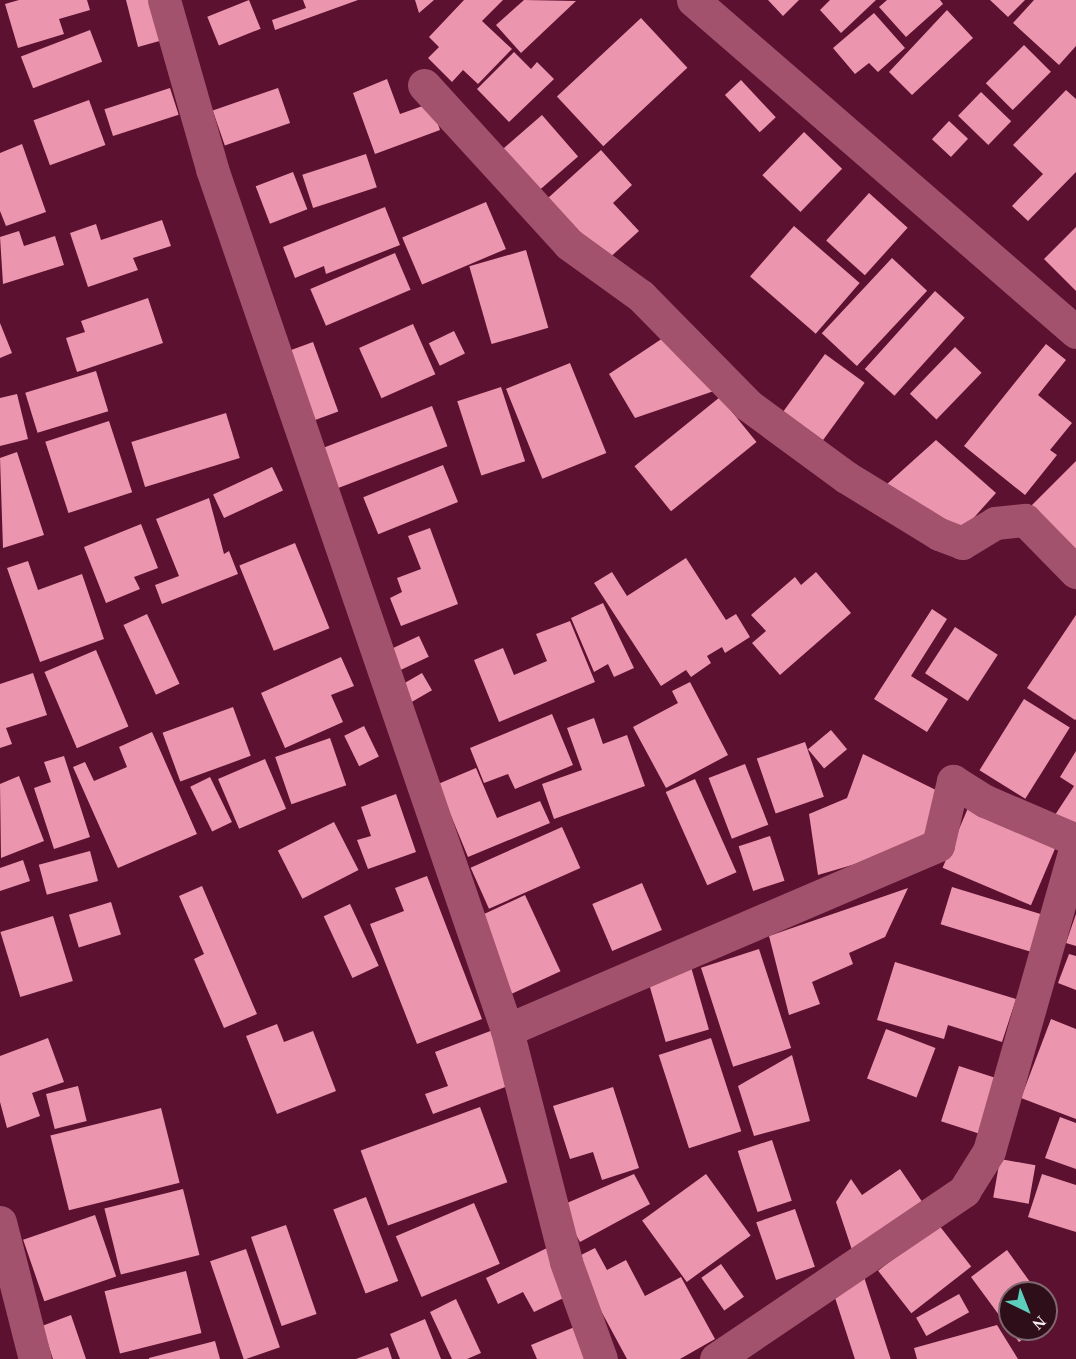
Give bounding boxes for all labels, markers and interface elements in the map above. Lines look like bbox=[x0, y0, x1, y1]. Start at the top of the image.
north arrow bbox=[998, 1281, 1058, 1341]
text: N bbox=[1029, 1313, 1049, 1333]

